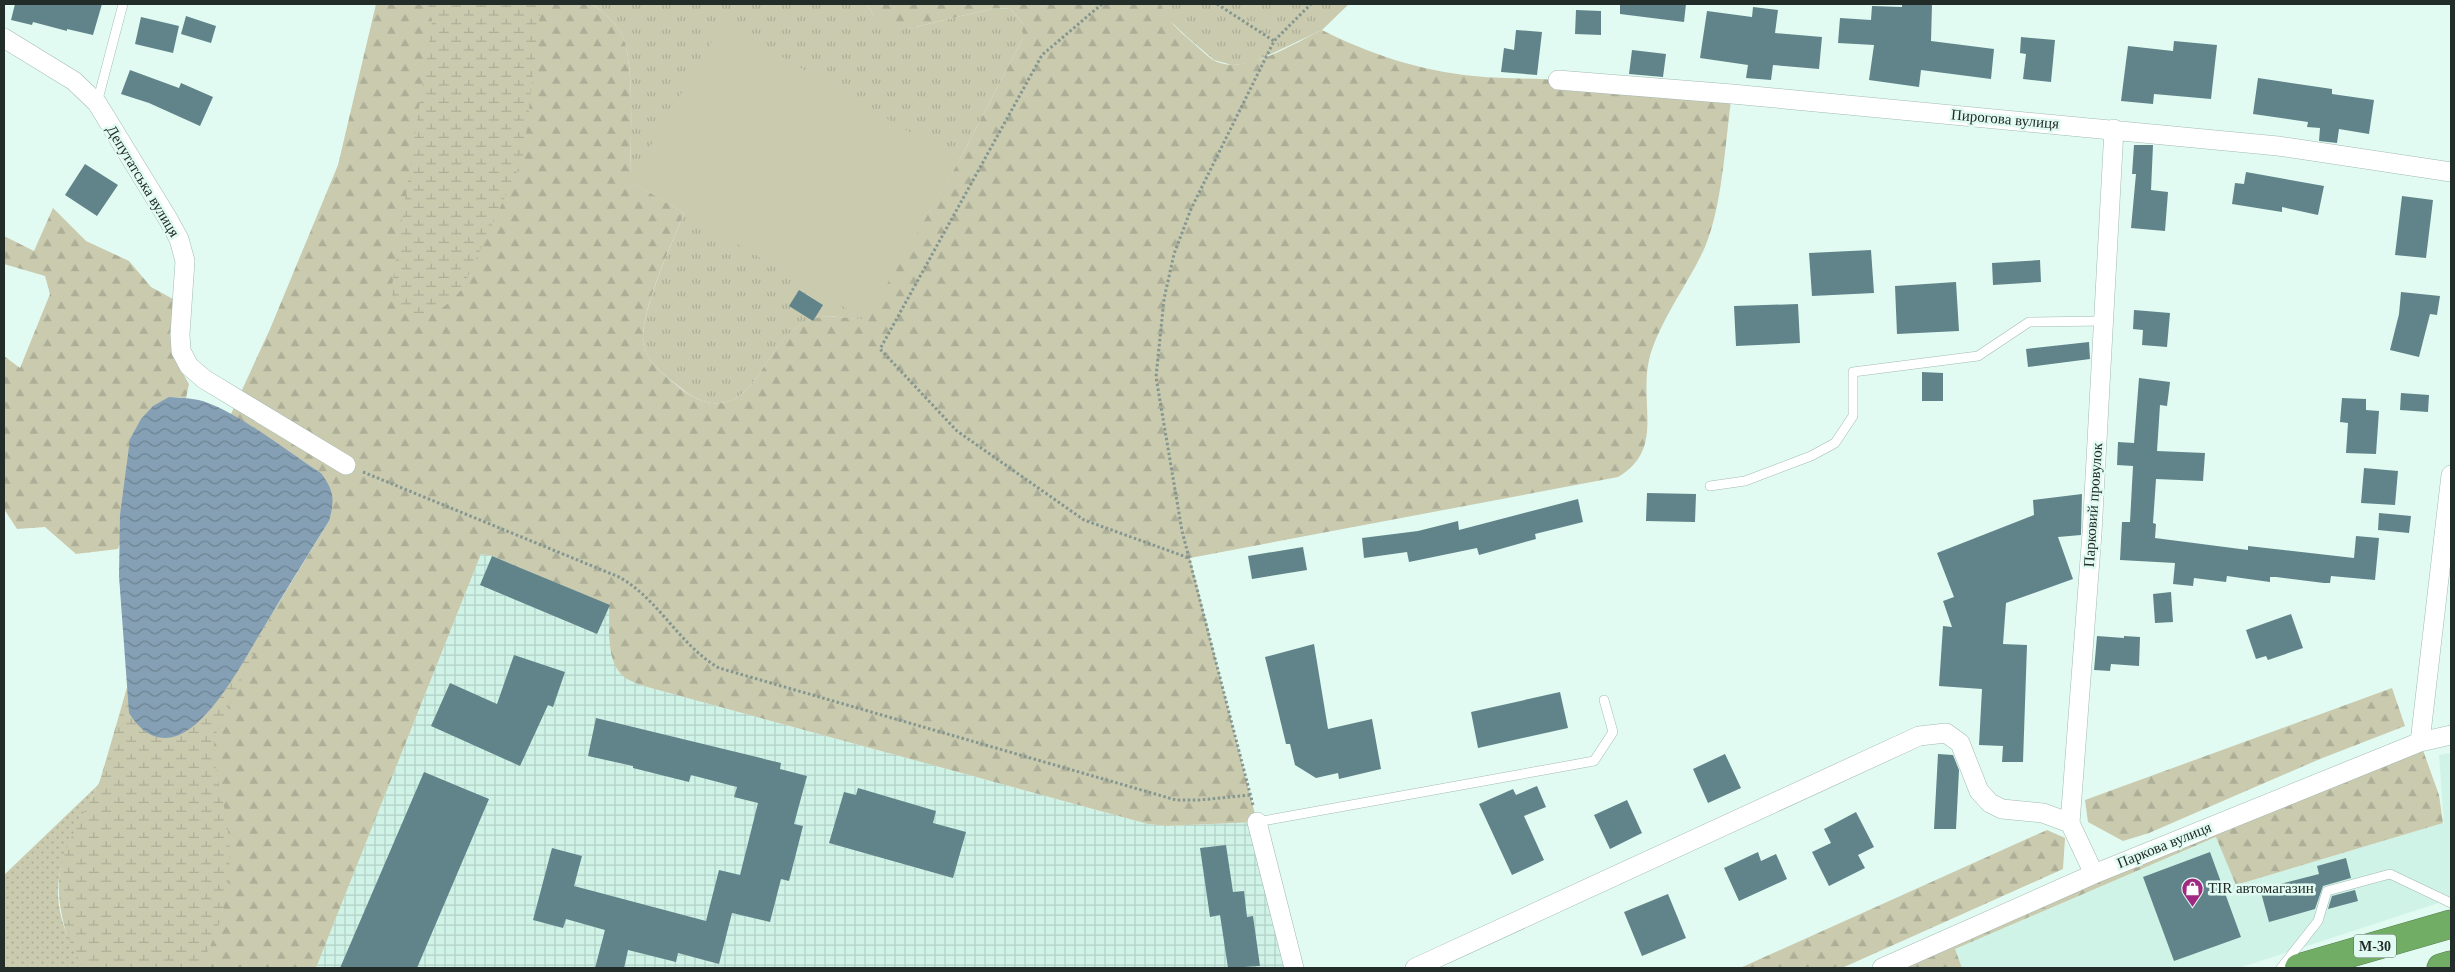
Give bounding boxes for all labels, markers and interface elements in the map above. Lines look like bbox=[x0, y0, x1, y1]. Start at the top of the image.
street label: Пирогова вулиця bbox=[1950, 106, 2060, 132]
street label: Депутатська вулиця bbox=[103, 122, 183, 240]
street label: Парковий провулок bbox=[2081, 442, 2105, 568]
street label: Паркова вулиця bbox=[2115, 819, 2214, 871]
shop icon: TIR автомагазин bbox=[2180, 876, 2204, 907]
place label: TIR автомагазин bbox=[2208, 880, 2314, 896]
road number: М-30 bbox=[2354, 934, 2396, 958]

